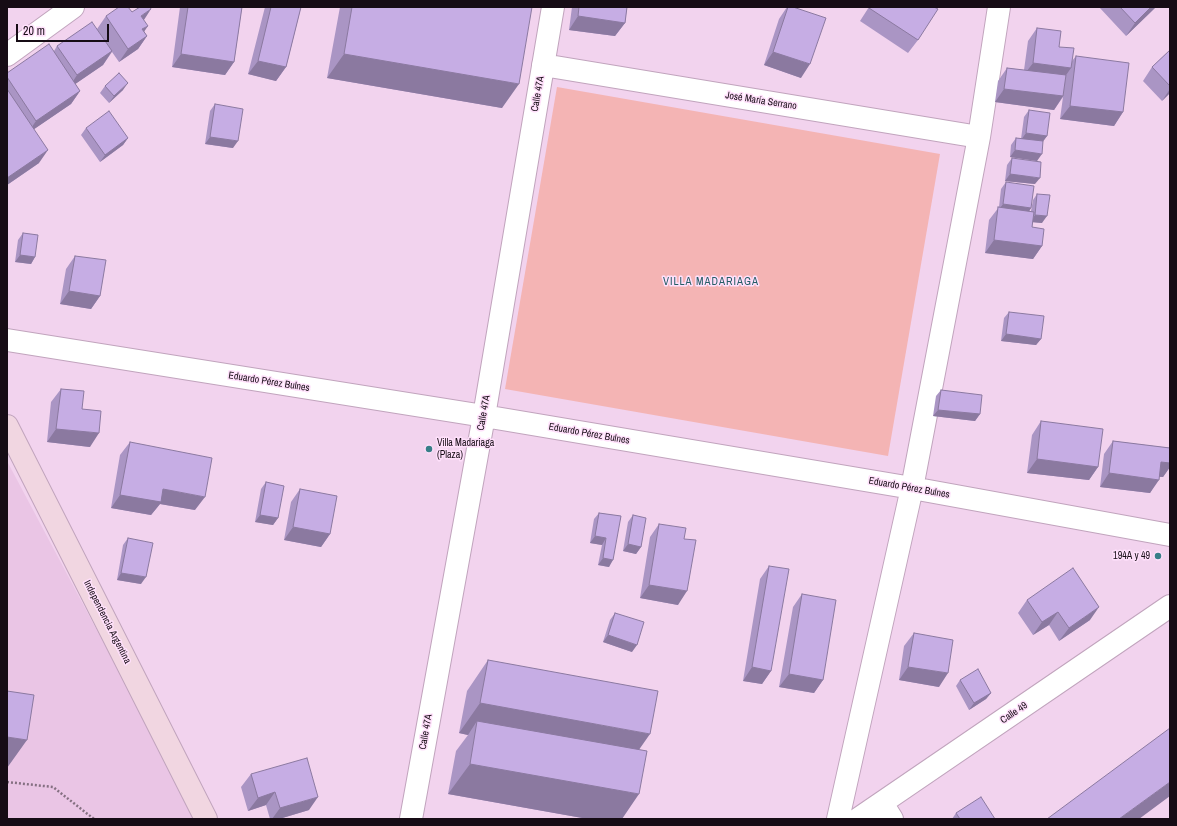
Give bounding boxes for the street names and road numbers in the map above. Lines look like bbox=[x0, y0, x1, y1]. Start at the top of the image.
street label: Calle 47A bbox=[529, 75, 547, 113]
street label: José María Serrano bbox=[724, 89, 798, 113]
street label: Eduardo Pérez Bulnes bbox=[228, 370, 310, 394]
street label: Calle 47A bbox=[475, 394, 493, 432]
street label: Eduardo Pérez Bulnes bbox=[548, 421, 630, 447]
street label: Eduardo Pérez Bulnes bbox=[868, 475, 950, 501]
street label: Independencia Argentina bbox=[81, 578, 133, 666]
street label: Calle 49 bbox=[998, 700, 1030, 726]
street label: Calle 47A bbox=[417, 713, 435, 751]

